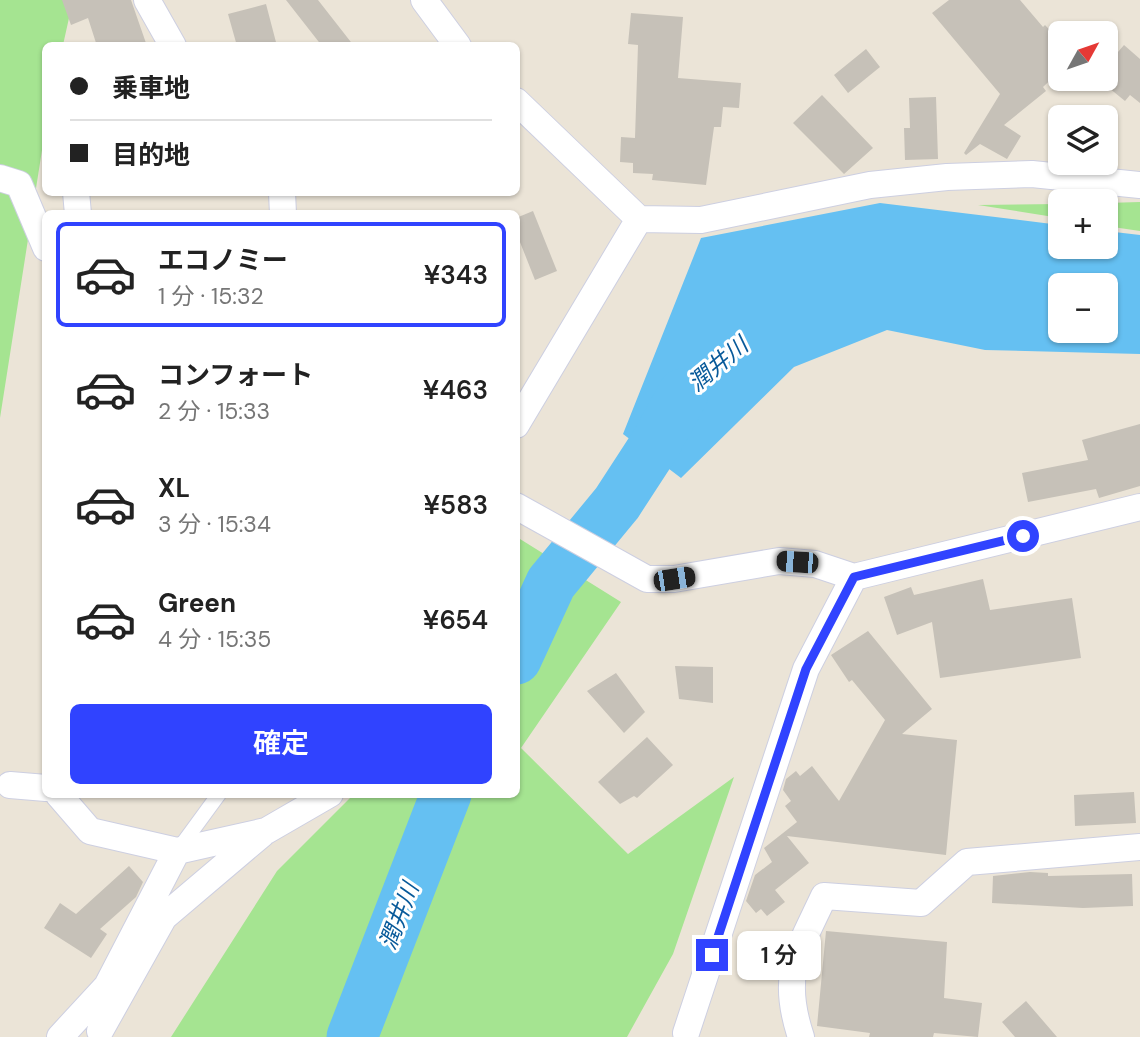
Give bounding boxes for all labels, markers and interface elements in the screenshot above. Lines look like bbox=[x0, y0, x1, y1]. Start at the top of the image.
north arrow bbox=[1048, 21, 1118, 91]
map controls bbox=[1048, 21, 1118, 343]
text: 乗車地 bbox=[112, 71, 190, 105]
button: layers bbox=[1048, 105, 1118, 175]
text: 目的地 bbox=[112, 138, 190, 172]
button: + bbox=[1048, 189, 1118, 259]
icon: car bbox=[74, 243, 137, 306]
text: エコノミー bbox=[158, 243, 288, 277]
text: ¥343 bbox=[424, 258, 488, 292]
button: − bbox=[1048, 273, 1118, 343]
text: 1 分 · 15:32 bbox=[158, 281, 264, 311]
water label: 潤井川 bbox=[682, 328, 756, 398]
icon: car bbox=[74, 358, 137, 421]
text: コンフォート bbox=[158, 358, 313, 392]
text: ¥463 bbox=[423, 373, 488, 407]
text: 2 分 · 15:33 bbox=[158, 396, 270, 426]
text: XL bbox=[158, 471, 190, 505]
icon: car bbox=[74, 473, 137, 536]
text: ¥583 bbox=[424, 488, 488, 522]
text: 3 分 · 15:34 bbox=[158, 509, 271, 539]
route start bbox=[1007, 520, 1039, 552]
car bbox=[776, 550, 819, 574]
car bbox=[652, 565, 697, 593]
text: Green bbox=[158, 586, 236, 620]
icon: car bbox=[74, 588, 137, 651]
text: ¥654 bbox=[423, 603, 488, 637]
text: 4 分 · 15:35 bbox=[158, 624, 271, 654]
button: 確定 bbox=[70, 704, 492, 784]
water label: 潤井川 bbox=[373, 876, 426, 954]
callout: 1 分 bbox=[736, 930, 820, 979]
route end bbox=[696, 939, 728, 971]
text: 1 分 bbox=[761, 940, 797, 970]

